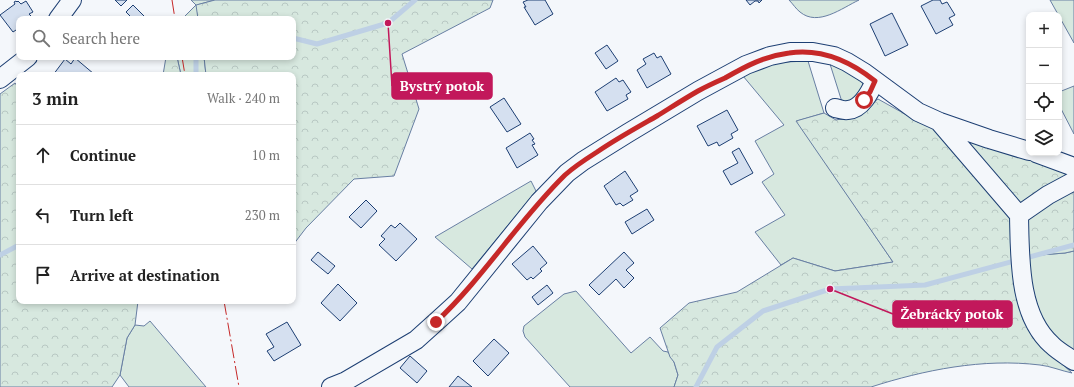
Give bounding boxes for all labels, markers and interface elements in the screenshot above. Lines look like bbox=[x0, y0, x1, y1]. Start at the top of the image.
map controls bbox=[1026, 12, 1062, 156]
button: + bbox=[1026, 12, 1062, 48]
search box bbox=[16, 16, 296, 60]
icon: search bbox=[30, 27, 52, 49]
text: Search here bbox=[62, 28, 140, 48]
button: − bbox=[1026, 48, 1062, 84]
callout: Bystrý potok bbox=[392, 73, 492, 99]
text: Bystrý potok bbox=[400, 76, 485, 95]
button: locate bbox=[1026, 84, 1062, 120]
text: 3 min bbox=[32, 87, 79, 110]
text: Walk · 240 m bbox=[207, 89, 280, 107]
route start bbox=[855, 91, 873, 109]
button: layers bbox=[1026, 120, 1062, 156]
icon: ahead bbox=[32, 144, 54, 166]
text: Continue bbox=[70, 145, 136, 165]
text: 10 m bbox=[252, 146, 280, 164]
icon: left bbox=[32, 204, 54, 226]
text: Turn left bbox=[70, 205, 134, 225]
text: 230 m bbox=[245, 206, 280, 224]
icon: arrive bbox=[32, 264, 54, 286]
text: Arrive at destination bbox=[70, 265, 220, 285]
callout: Žebrácký potok bbox=[893, 301, 1012, 327]
text: Žebrácký potok bbox=[900, 304, 1004, 323]
route end bbox=[427, 313, 445, 331]

